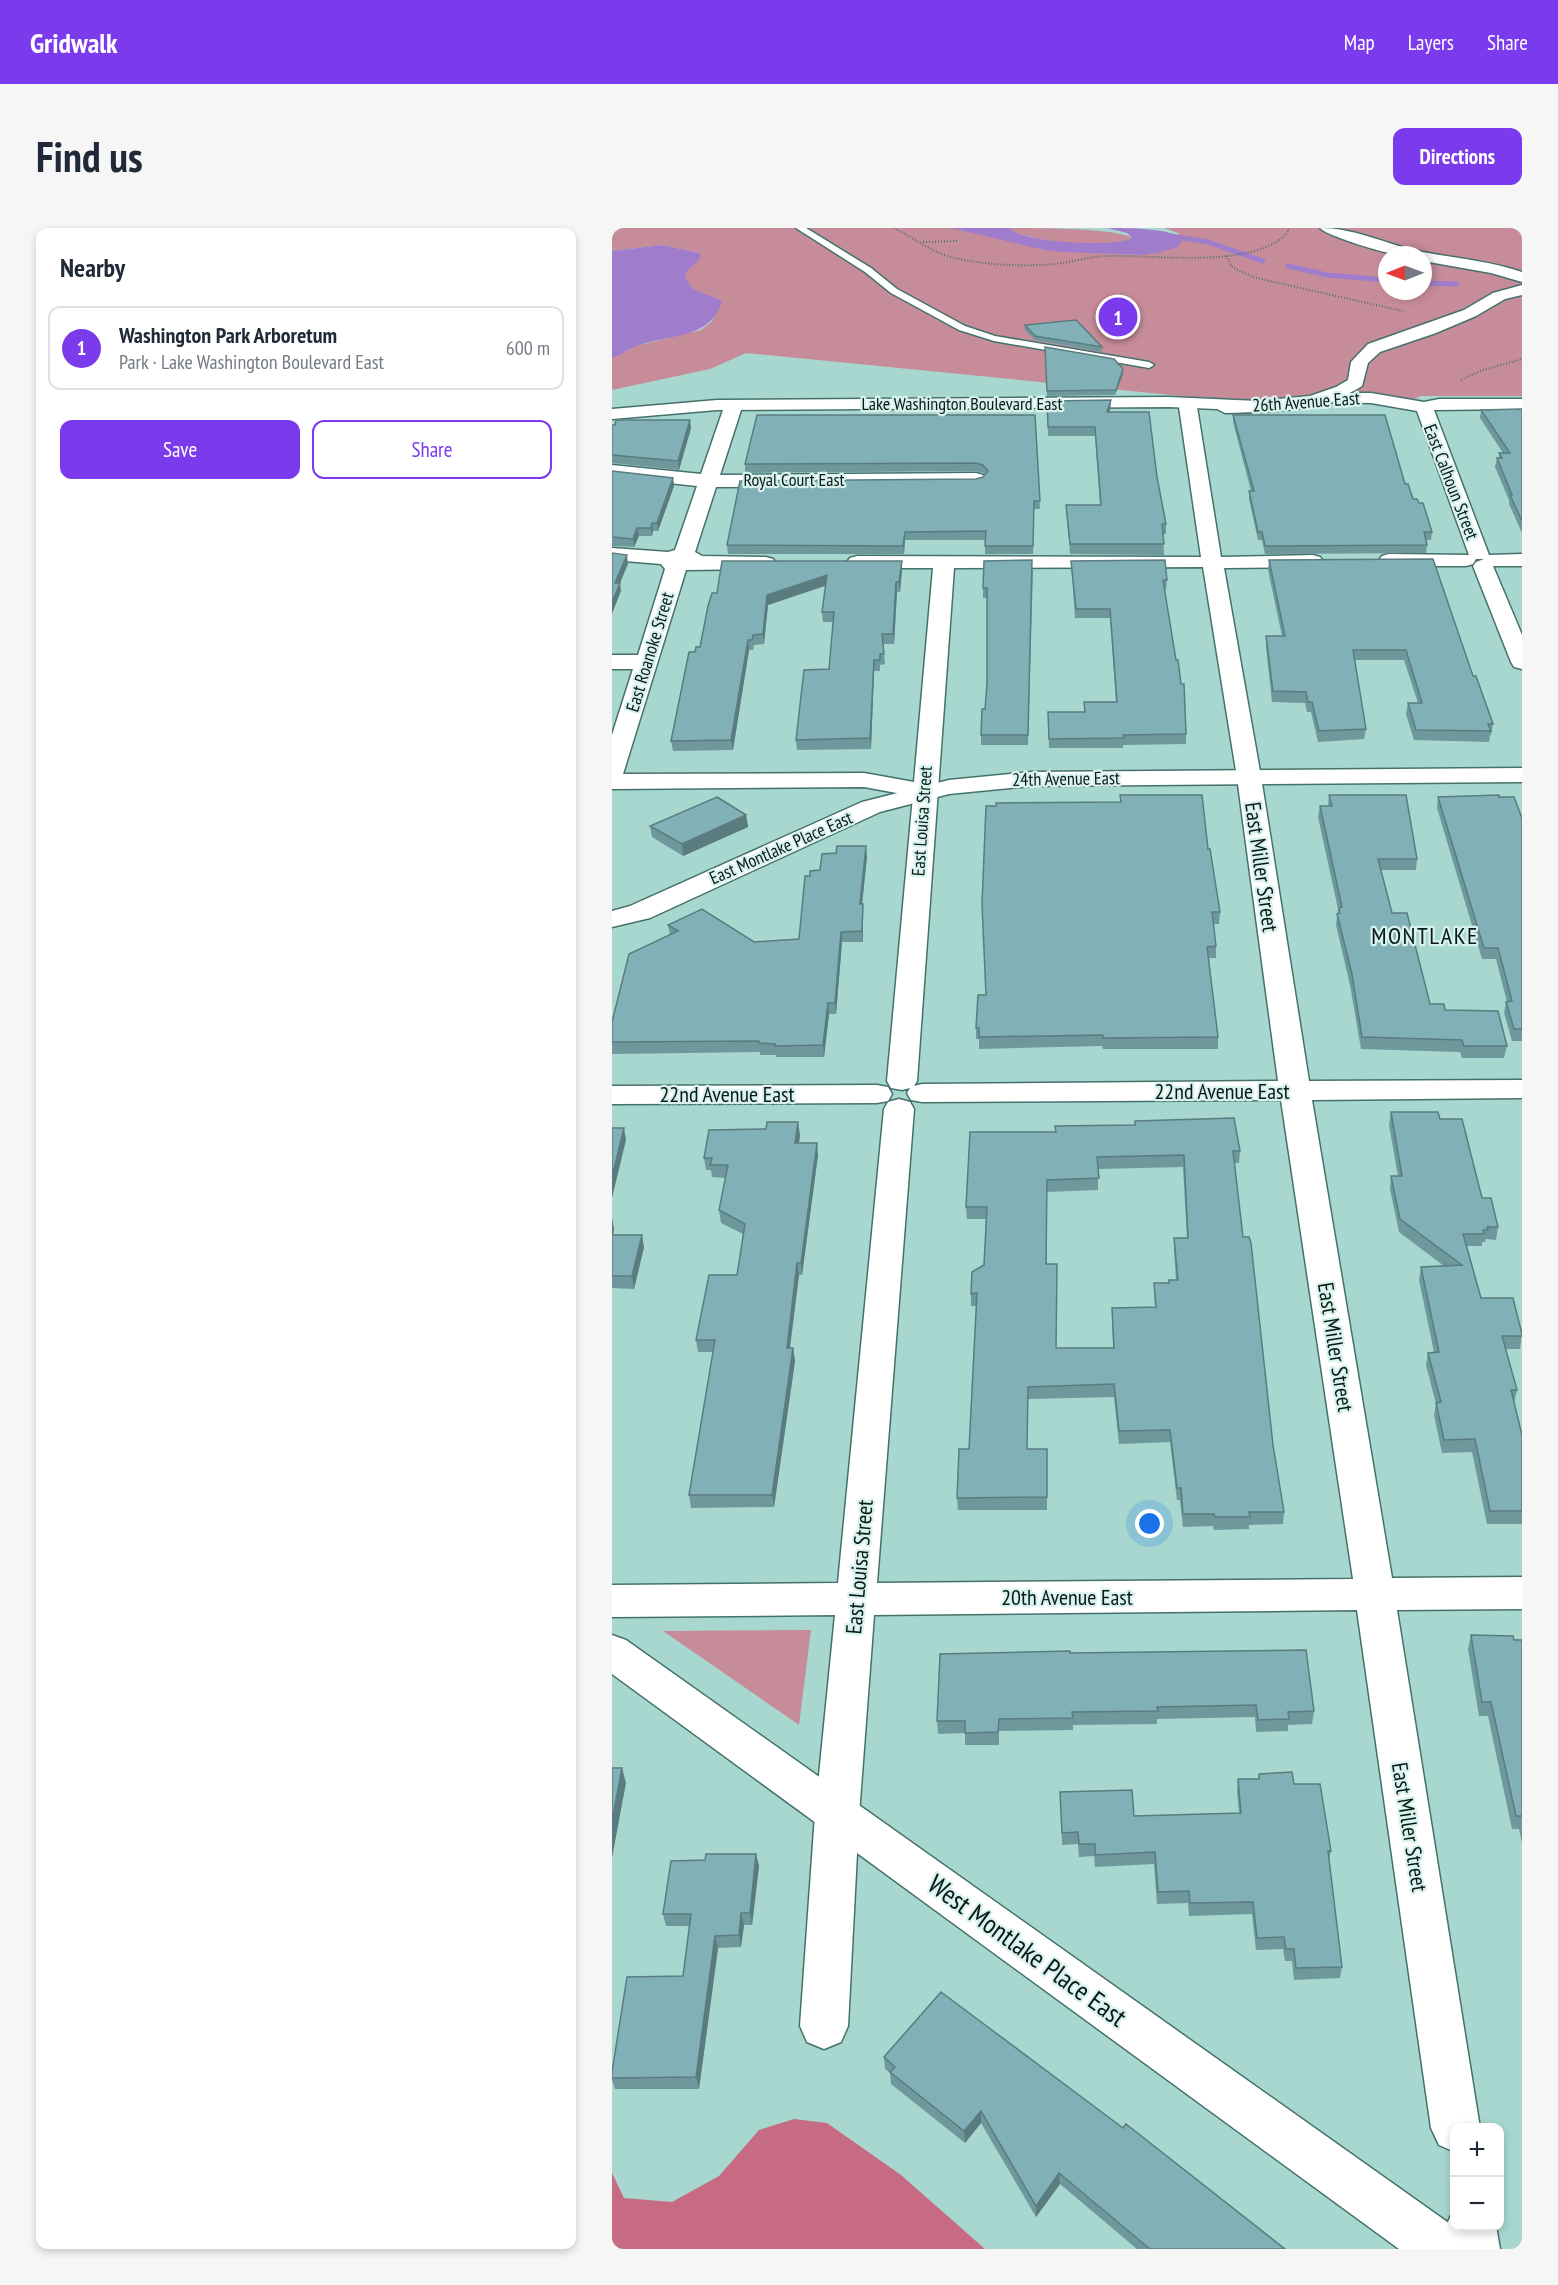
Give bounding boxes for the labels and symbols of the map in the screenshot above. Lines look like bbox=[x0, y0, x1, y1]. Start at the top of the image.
north arrow bbox=[1378, 246, 1432, 300]
pin: 1 bbox=[1098, 294, 1138, 340]
street label: 26th Avenue East bbox=[1251, 386, 1361, 417]
street label: Lake Washington Boulevard East bbox=[862, 392, 1062, 415]
street label: East Calhoun Street bbox=[1419, 421, 1484, 543]
street label: Royal Court East bbox=[744, 468, 845, 491]
street label: East Roanoke Street bbox=[620, 589, 679, 714]
street label: East Louisa Street bbox=[906, 765, 937, 877]
street label: 24th Avenue East bbox=[1012, 766, 1120, 791]
street label: East Miller Street bbox=[1239, 800, 1285, 934]
street label: East Montlake Place East bbox=[706, 806, 856, 889]
district label: MONTLAKE bbox=[1371, 920, 1479, 951]
street label: 22nd Avenue East bbox=[1154, 1077, 1290, 1105]
street label: 22nd Avenue East bbox=[659, 1080, 795, 1108]
street label: East Miller Street bbox=[1312, 1280, 1360, 1414]
street label: East Louisa Street bbox=[839, 1499, 879, 1635]
your location bbox=[1135, 1509, 1164, 1538]
street label: 20th Avenue East bbox=[1001, 1583, 1133, 1611]
street label: East Miller Street bbox=[1386, 1760, 1434, 1894]
street label: West Montlake Place East bbox=[922, 1867, 1134, 2034]

